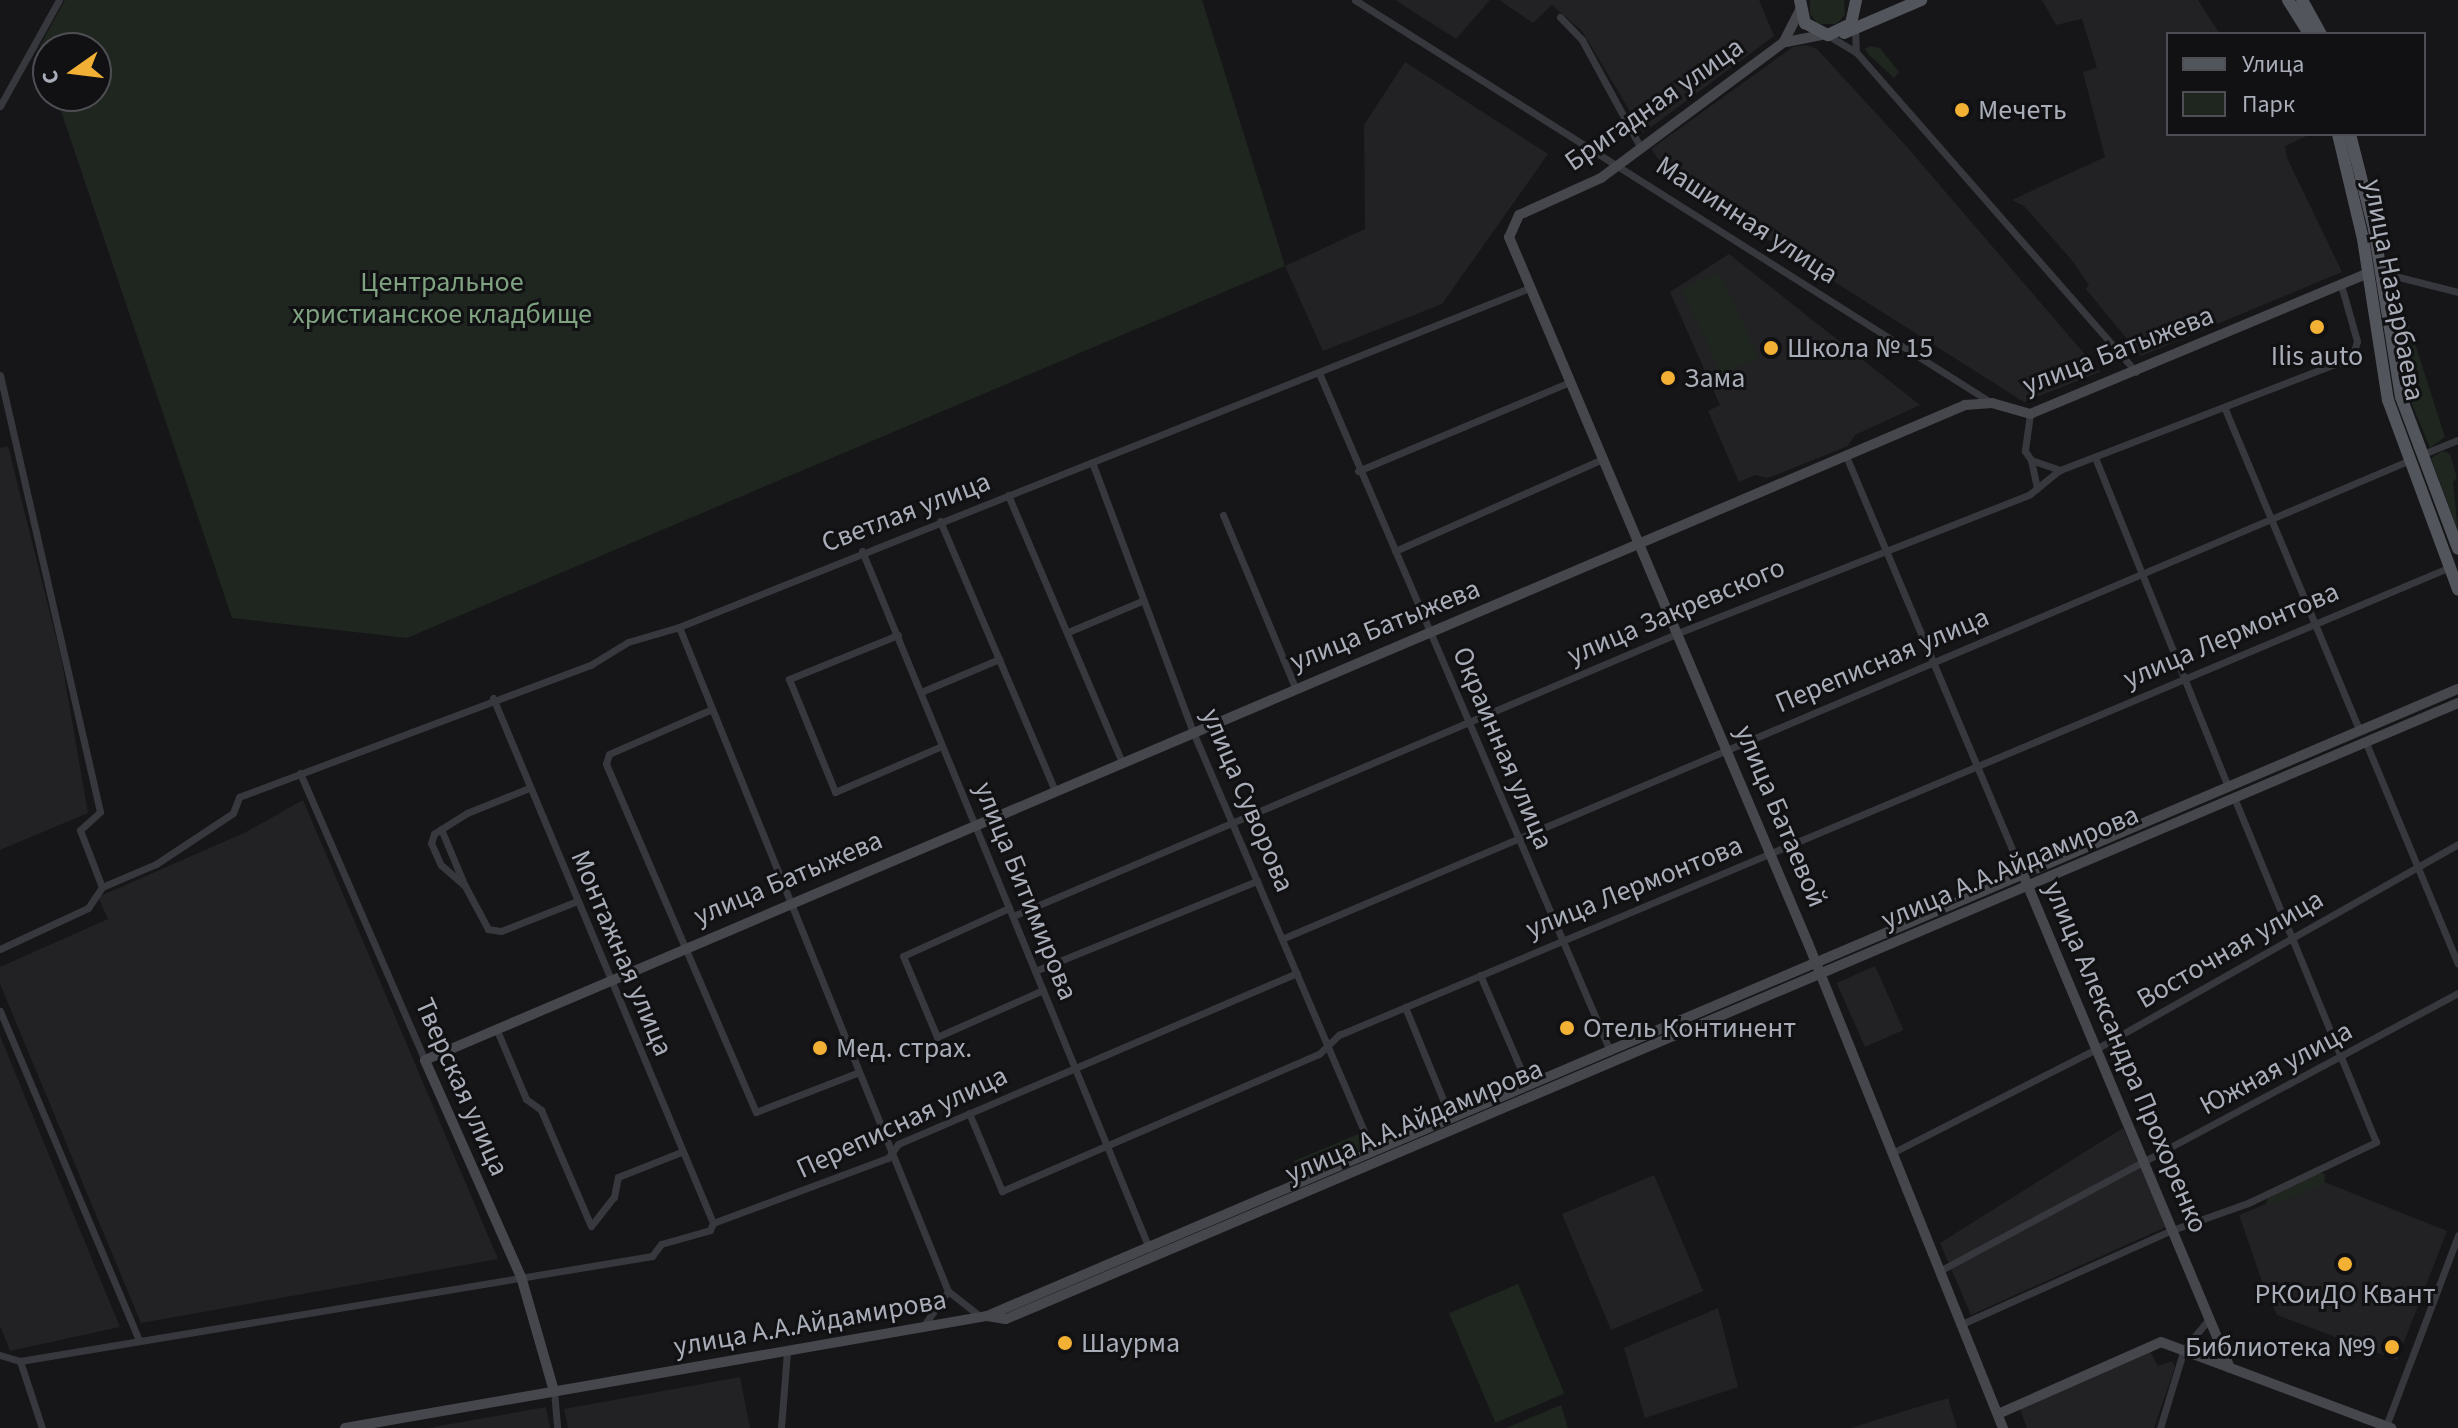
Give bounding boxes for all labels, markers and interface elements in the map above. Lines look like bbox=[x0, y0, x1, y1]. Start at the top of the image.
street label: Бригадная улица bbox=[1558, 30, 1750, 178]
north arrow bbox=[32, 32, 112, 112]
legend bbox=[2166, 32, 2426, 136]
text: Улица bbox=[2242, 47, 2304, 82]
text: С bbox=[34, 67, 68, 87]
text: Парк bbox=[2242, 87, 2295, 122]
place label: Мечеть bbox=[1978, 93, 2067, 127]
marker: Мечеть bbox=[1953, 101, 1971, 119]
street label: Машинная улица bbox=[1650, 149, 1844, 291]
street label: улица Назарбаева bbox=[2356, 176, 2432, 404]
park label: Центральное христианское кладбище bbox=[292, 265, 592, 331]
street label: улица Батыжева bbox=[2018, 298, 2218, 402]
marker: Ilis auto bbox=[2308, 318, 2326, 336]
place label: Школа № 15 bbox=[1787, 331, 1933, 365]
marker: Школа № 15 bbox=[1762, 339, 1780, 357]
place label: Ilis auto bbox=[2271, 339, 2363, 373]
place label: Зама bbox=[1684, 361, 1745, 395]
marker: Зама bbox=[1659, 369, 1677, 387]
street label: Светлая улица bbox=[817, 464, 995, 560]
street label: улица Закревского bbox=[1562, 550, 1790, 672]
street label: улица Батыжева bbox=[1285, 572, 1485, 678]
street label: улица Лермонтова bbox=[2118, 574, 2344, 696]
street label: Переписная улица bbox=[1770, 600, 1994, 720]
street label: Окраинная улица bbox=[1445, 642, 1561, 854]
street label: улица Суворова bbox=[1194, 703, 1302, 897]
street label: улица Батаевой bbox=[1728, 720, 1834, 912]
street label: улица Битимирова bbox=[967, 777, 1085, 1005]
street label: улица А.А.Айдамирова bbox=[1876, 798, 2144, 936]
street label: улица Батыжева bbox=[689, 823, 887, 933]
street label: улица Лермонтова bbox=[1521, 828, 1747, 946]
street label: Монтажная улица bbox=[564, 845, 680, 1061]
street label: улица Александра Прохоренко bbox=[2037, 876, 2215, 1238]
street label: Восточная улица bbox=[2131, 882, 2329, 1016]
street label: Тверская улица bbox=[408, 993, 516, 1181]
place label: Отель Континент bbox=[1583, 1011, 1796, 1045]
street label: Южная улица bbox=[2194, 1014, 2358, 1122]
marker: Отель Континент bbox=[1558, 1019, 1576, 1037]
place label: Мед. страх. bbox=[836, 1031, 972, 1065]
marker: Мед. страх. bbox=[811, 1039, 829, 1057]
street label: улица А.А.Айдамирова bbox=[1280, 1052, 1548, 1190]
street label: Переписная улица bbox=[791, 1058, 1013, 1186]
marker: РКОиДО Квант bbox=[2336, 1255, 2354, 1273]
place label: РКОиДО Квант bbox=[2254, 1277, 2436, 1311]
street label: улица А.А.Айдамирова bbox=[671, 1282, 949, 1364]
place label: Шаурма bbox=[1081, 1326, 1180, 1360]
place label: Библиотека №9 bbox=[2185, 1330, 2376, 1364]
marker: Шаурма bbox=[1056, 1334, 1074, 1352]
marker: Библиотека №9 bbox=[2383, 1338, 2401, 1356]

